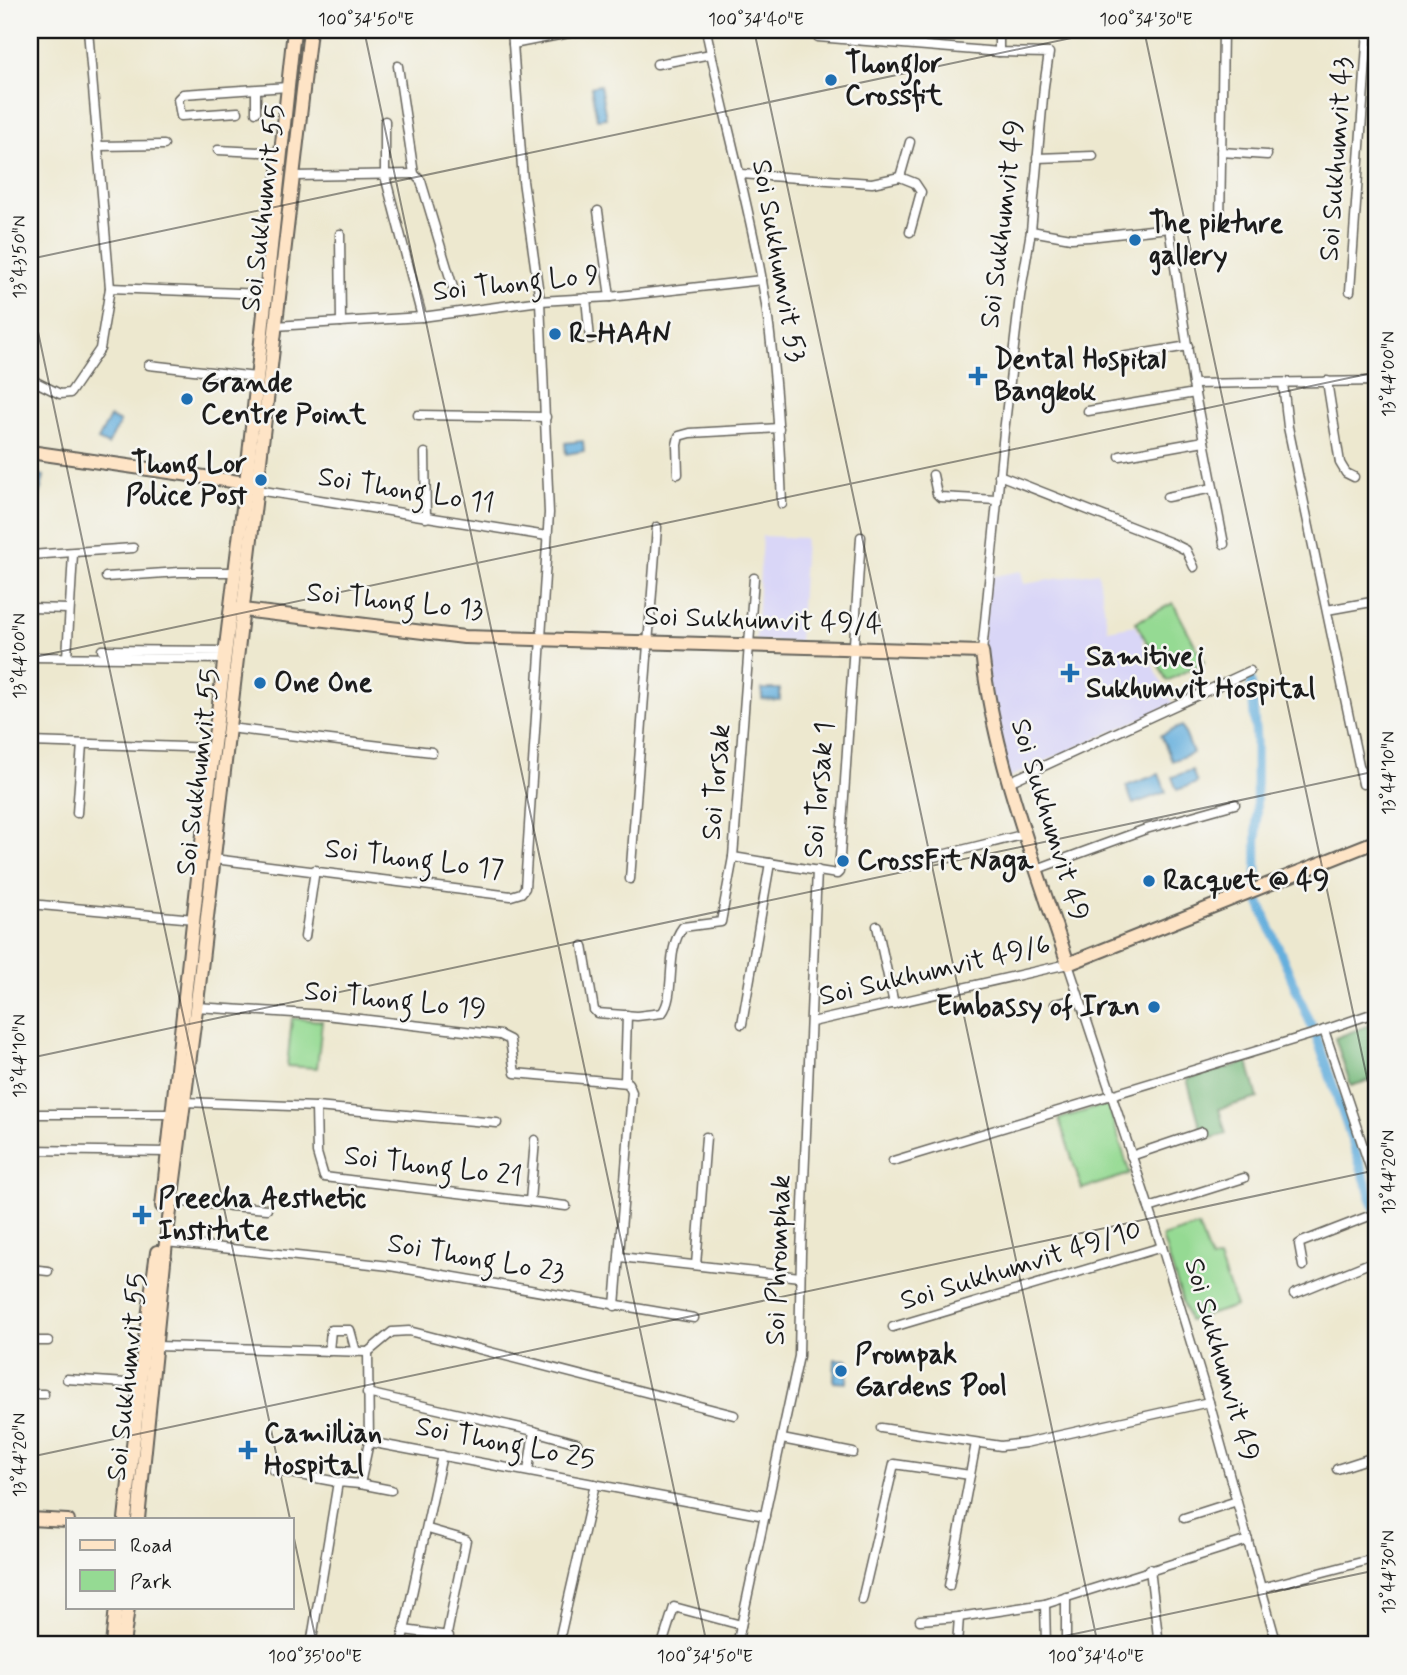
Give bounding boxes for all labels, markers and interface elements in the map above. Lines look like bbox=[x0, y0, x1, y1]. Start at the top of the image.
text: 100°34'50"E bbox=[318, 8, 414, 32]
text: 100°34'40"E bbox=[708, 8, 804, 32]
text: 100°34'30"E bbox=[1099, 8, 1193, 32]
place label: Thonglor Crossfit bbox=[845, 46, 943, 115]
street label: Soi Sukhumvit 43 bbox=[1311, 55, 1363, 262]
marker: Thonglor Crossfit bbox=[823, 72, 839, 88]
street label: Soi Sukhumvit 55 bbox=[233, 102, 295, 314]
street label: Soi Sukhumvit 49 bbox=[972, 118, 1034, 330]
street label: Soi Sukhumvit 53 bbox=[742, 157, 814, 366]
place label: The pikture gallery bbox=[1149, 206, 1284, 276]
text: 13°43'50"N bbox=[8, 215, 32, 299]
marker: The pikture gallery bbox=[1127, 232, 1143, 248]
street label: Soi Thong Lo 9 bbox=[431, 257, 601, 314]
place label: R-HAAN bbox=[569, 316, 671, 353]
marker: R-HAAN bbox=[547, 326, 563, 342]
text: 13°44'00"N bbox=[1377, 331, 1401, 417]
place label: Dental Hospital Bangkok bbox=[994, 342, 1167, 414]
place label: Grande Centre Point bbox=[201, 365, 367, 434]
marker: Dental Hospital Bangkok bbox=[968, 366, 988, 386]
marker: Grande Centre Point bbox=[179, 391, 195, 407]
place label: Thong Lor Police Post bbox=[126, 446, 248, 515]
street label: Soi Thong Lo 11 bbox=[315, 459, 497, 526]
marker: Thong Lor Police Post bbox=[253, 472, 269, 488]
street label: Soi Thong Lo 13 bbox=[304, 574, 485, 633]
street label: Soi Sukhumvit 49/4 bbox=[643, 598, 883, 644]
text: 13°44'00"N bbox=[8, 613, 32, 699]
place label: Samitivej Sukhumvit Hospital bbox=[1086, 639, 1316, 708]
marker: Samitivej Sukhumvit Hospital bbox=[1060, 663, 1080, 683]
place label: One One bbox=[274, 665, 372, 702]
street label: Soi Sukhumvit 55 bbox=[168, 666, 230, 878]
marker: One One bbox=[252, 675, 268, 691]
street label: Soi Sukhumvit 49 bbox=[1001, 714, 1097, 926]
street label: Soi Torsak 1 bbox=[796, 720, 844, 860]
street label: Soi Torsak bbox=[693, 722, 741, 842]
text: 13°44'10"N bbox=[1377, 731, 1401, 815]
street label: Soi Thong Lo 17 bbox=[322, 831, 506, 892]
place label: CrossFit Naga bbox=[857, 843, 1034, 883]
marker: CrossFit Naga bbox=[835, 853, 851, 869]
place label: Racquet @ 49 bbox=[1163, 863, 1329, 900]
marker: Racquet @ 49 bbox=[1141, 873, 1157, 889]
street label: Soi Sukhumvit 49/6 bbox=[816, 926, 1054, 1016]
street label: Soi Thong Lo 19 bbox=[302, 973, 488, 1032]
place label: Embassy of Iran bbox=[936, 989, 1140, 1026]
marker: Embassy of Iran bbox=[1146, 999, 1162, 1015]
text: 13°44'10"N bbox=[8, 1014, 32, 1098]
text: 13°44'20"N bbox=[1377, 1130, 1401, 1214]
street label: Soi Thong Lo 21 bbox=[341, 1138, 524, 1199]
street label: Soi Phromphak bbox=[758, 1174, 800, 1346]
place label: Preecha Aesthetic Institute bbox=[158, 1181, 367, 1250]
marker: Preecha Aesthetic Institute bbox=[132, 1205, 152, 1225]
street label: Soi Sukhumvit 49/10 bbox=[896, 1212, 1146, 1320]
street label: Soi Thong Lo 23 bbox=[384, 1225, 567, 1296]
street label: Soi Sukhumvit 49 bbox=[1174, 1254, 1268, 1466]
street label: Soi Sukhumvit 55 bbox=[99, 1271, 157, 1483]
place label: Prompak Gardens Pool bbox=[855, 1337, 1007, 1406]
marker: Prompak Gardens Pool bbox=[833, 1363, 849, 1379]
street label: Soi Thong Lo 25 bbox=[412, 1408, 598, 1482]
text: 13°44'20"N bbox=[8, 1413, 32, 1497]
place label: Camillian Hospital bbox=[264, 1416, 382, 1485]
marker: Camillian Hospital bbox=[238, 1440, 258, 1460]
legend bbox=[66, 1518, 294, 1608]
text: 13°44'30"N bbox=[1377, 1530, 1401, 1614]
text: Road bbox=[130, 1532, 172, 1560]
text: Park bbox=[130, 1568, 172, 1596]
text: 100°35'00"E bbox=[268, 1645, 362, 1669]
text: 100°34'50"E bbox=[657, 1645, 753, 1669]
text: 100°34'40"E bbox=[1048, 1645, 1144, 1669]

